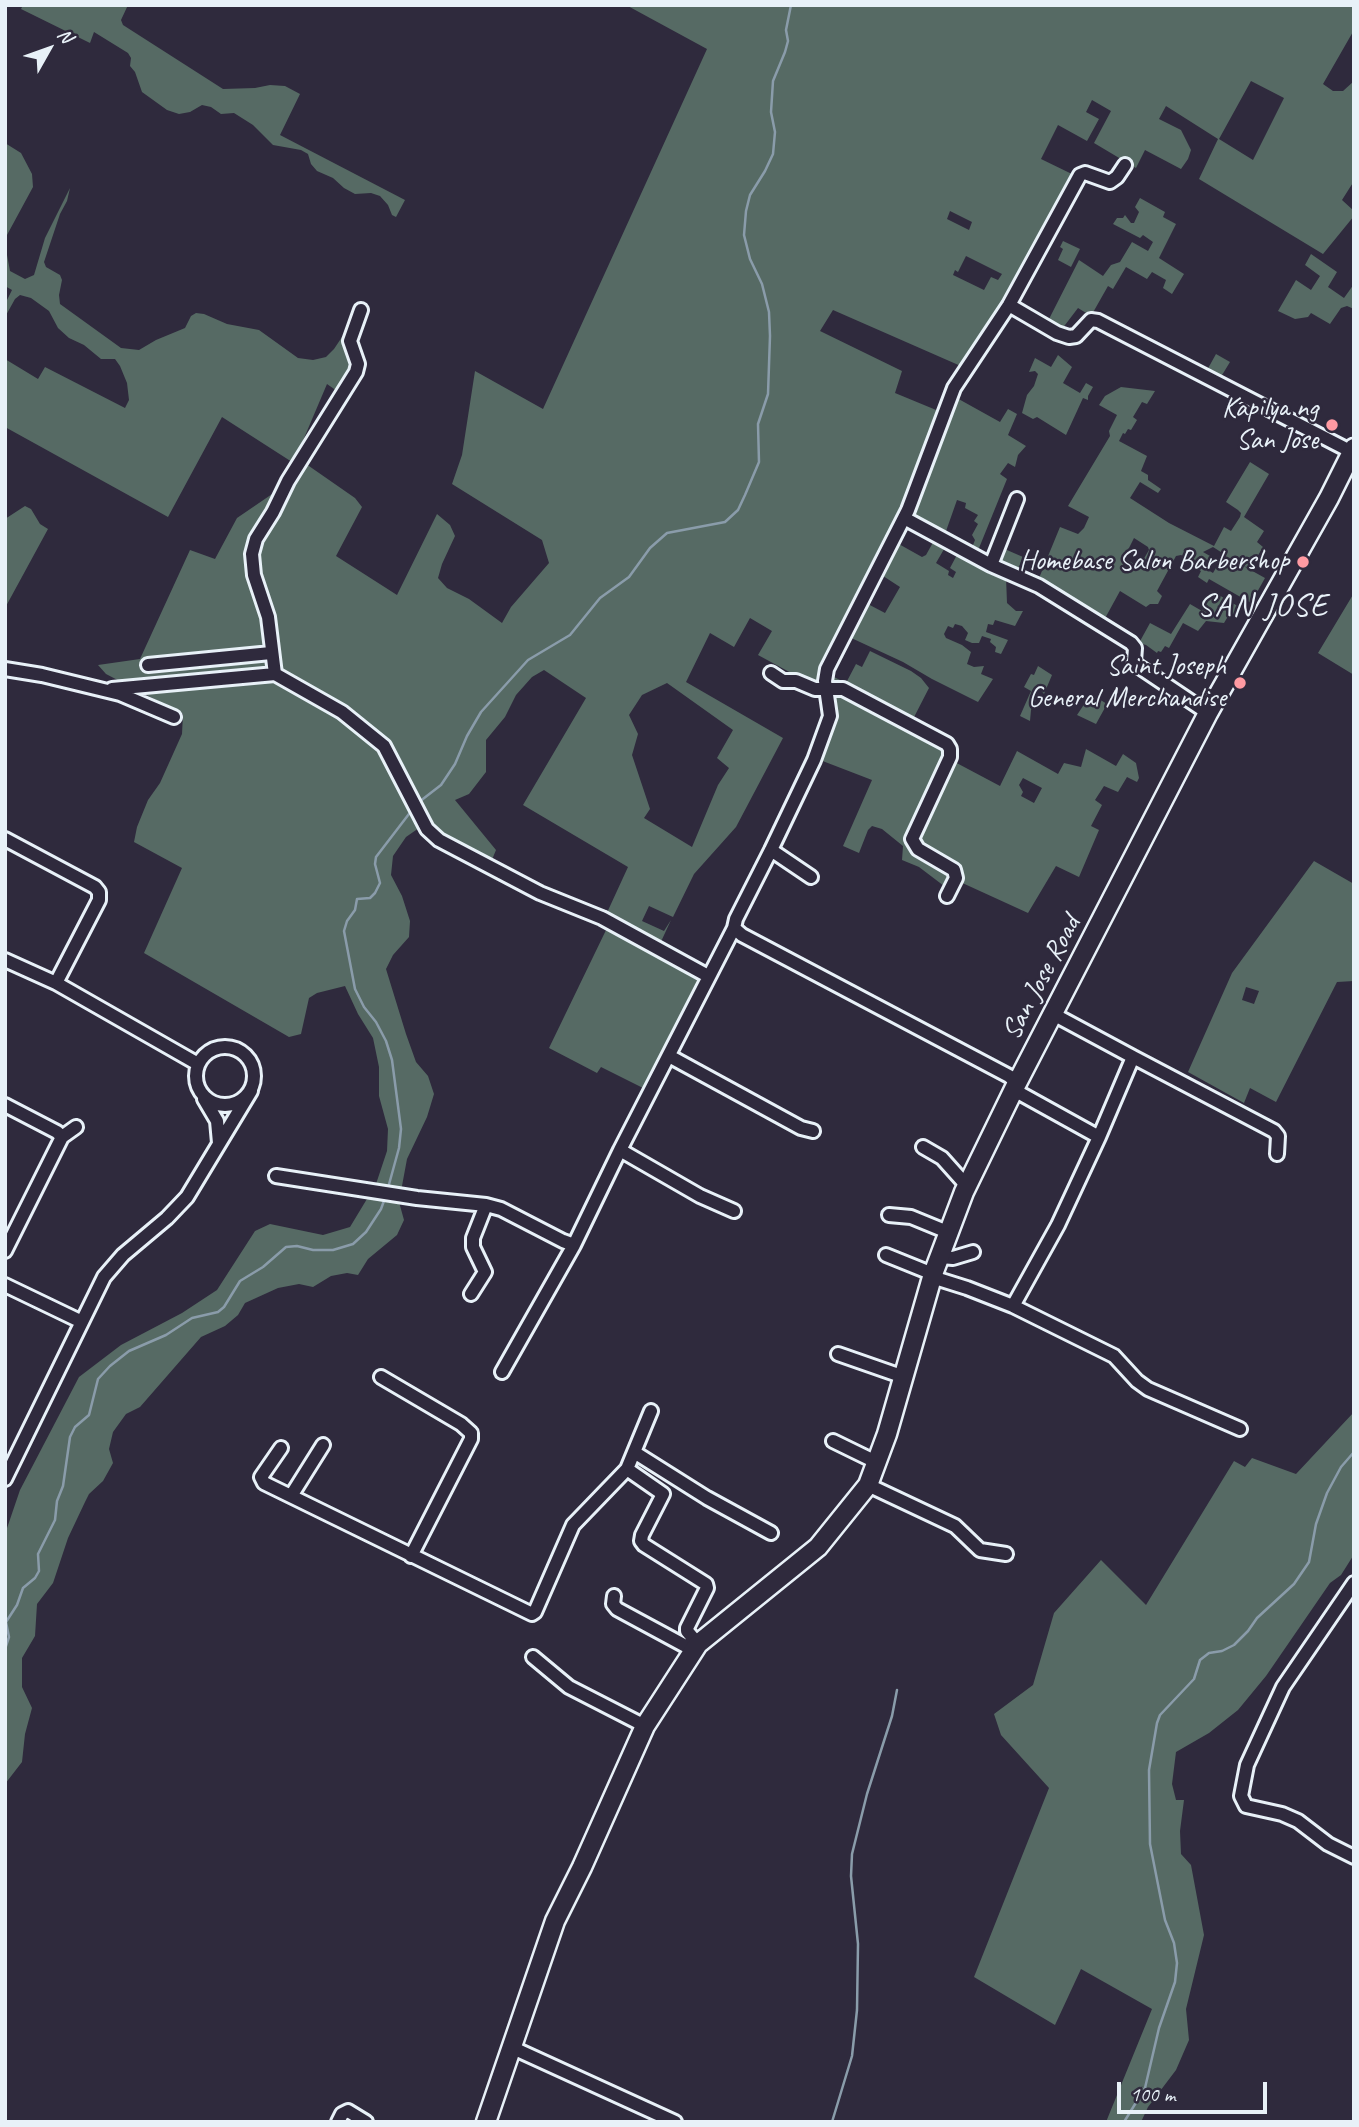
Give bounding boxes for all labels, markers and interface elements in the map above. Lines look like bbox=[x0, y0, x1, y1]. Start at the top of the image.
north arrow bbox=[14, 14, 84, 84]
text: N bbox=[52, 23, 78, 48]
place label: Kapilya ng San Jose bbox=[1222, 392, 1318, 458]
marker: Kapilya ng San Jose bbox=[1324, 417, 1340, 433]
place label: Homebase Salon Barbershop bbox=[1019, 545, 1289, 579]
marker: Homebase Salon Barbershop bbox=[1295, 554, 1311, 570]
district label: SAN JOSE bbox=[1199, 588, 1327, 626]
place label: Saint Joseph General Merchandise bbox=[1028, 650, 1226, 716]
marker: Saint Joseph General Merchandise bbox=[1232, 675, 1248, 691]
street label: San Jose Road bbox=[995, 910, 1089, 1046]
scale bar bbox=[1121, 2068, 1272, 2112]
text: 100 m bbox=[1130, 2081, 1175, 2107]

